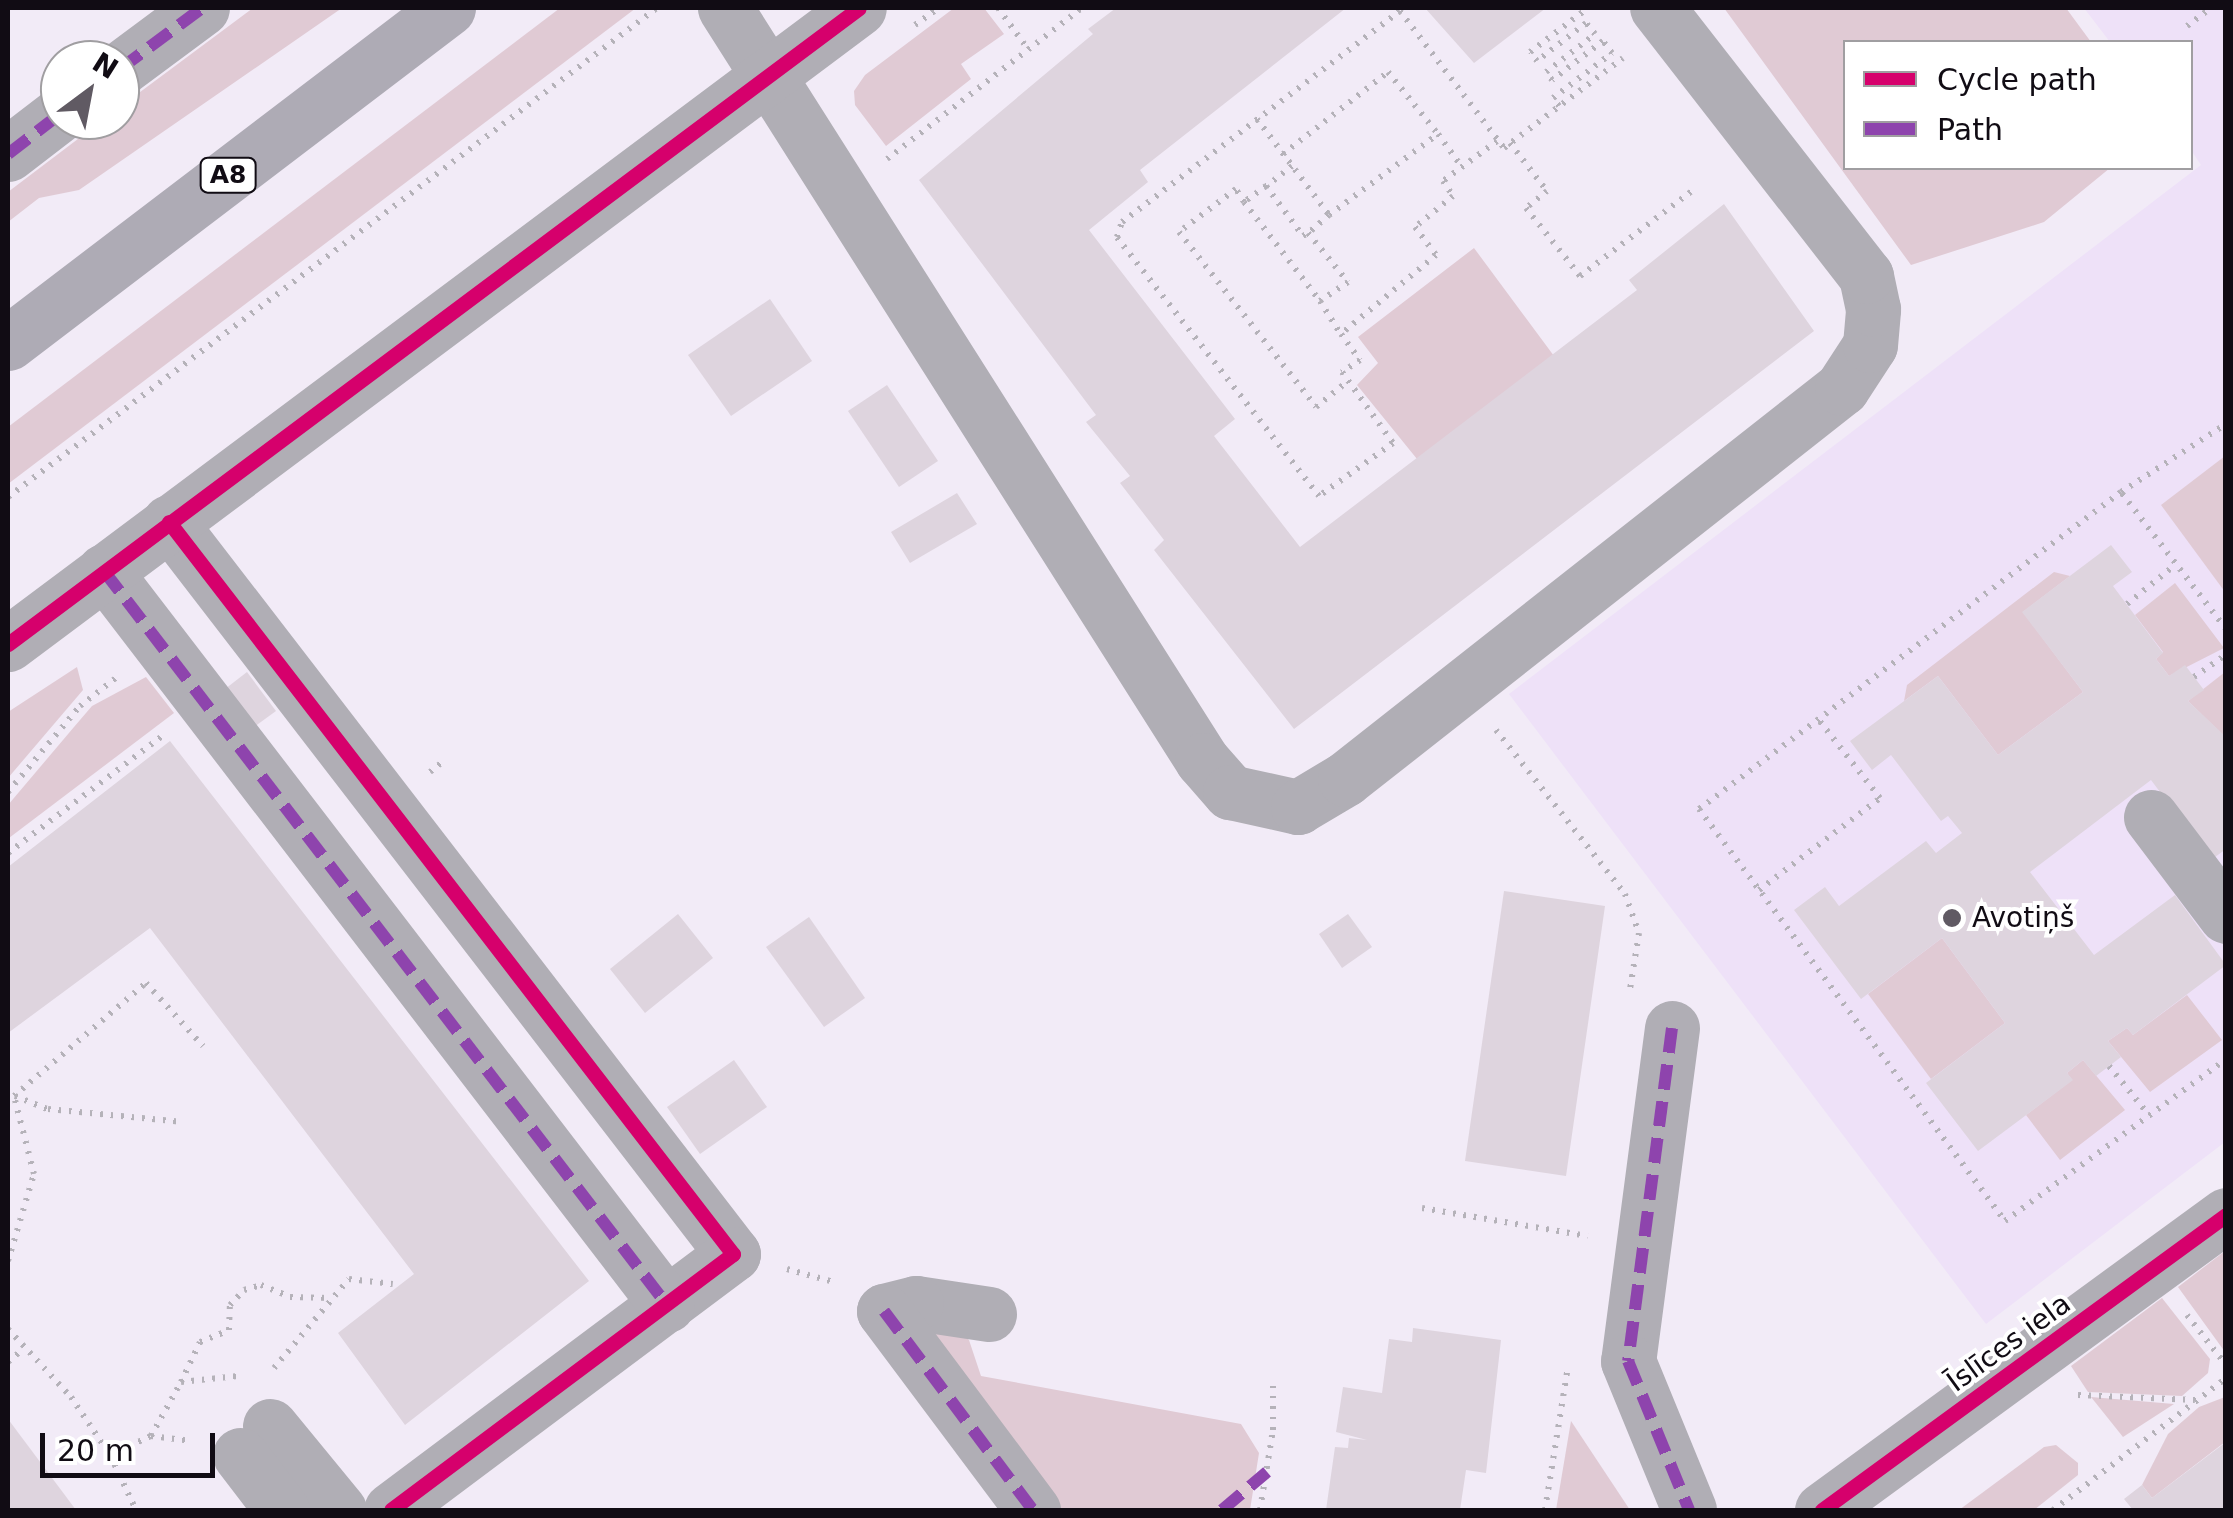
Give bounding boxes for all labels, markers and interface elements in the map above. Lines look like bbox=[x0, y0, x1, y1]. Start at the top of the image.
north arrow bbox=[40, 40, 140, 140]
legend bbox=[1843, 40, 2193, 170]
text: N bbox=[86, 46, 124, 86]
text: Cycle path bbox=[1937, 62, 2097, 97]
text: Path bbox=[1937, 112, 2003, 147]
road number: A8 bbox=[198, 155, 258, 195]
place label: Avotiņš bbox=[1972, 901, 2074, 935]
marker: Avotiņš bbox=[1941, 907, 1963, 929]
street label: Īslīces iela bbox=[1941, 1287, 2077, 1399]
scale bar bbox=[45, 1413, 220, 1475]
text: 20 m bbox=[57, 1433, 134, 1468]

